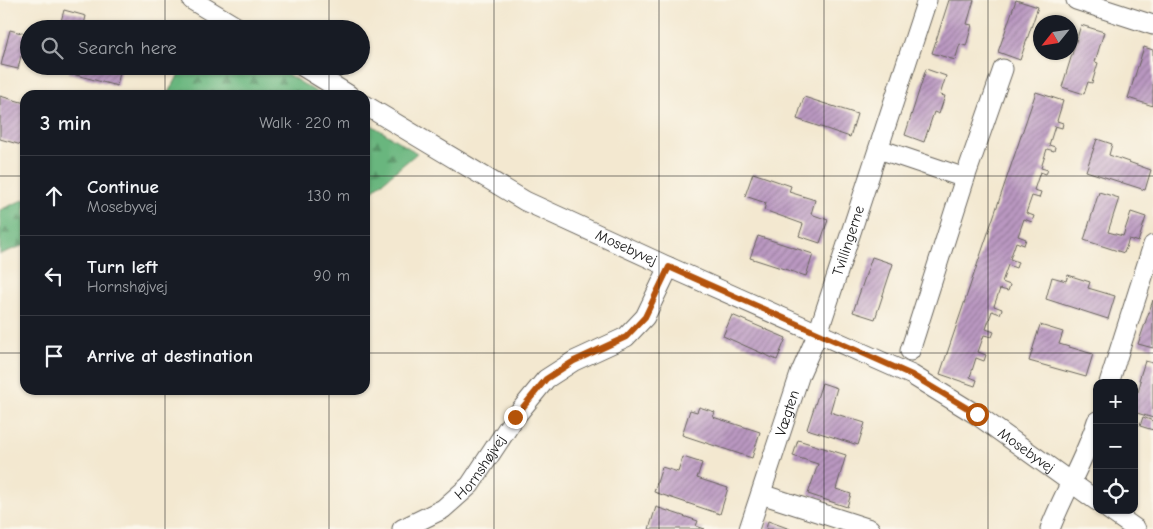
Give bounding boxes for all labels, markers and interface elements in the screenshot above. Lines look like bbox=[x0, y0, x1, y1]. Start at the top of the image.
north arrow bbox=[1033, 15, 1078, 60]
search box bbox=[20, 20, 370, 75]
icon: search bbox=[38, 34, 66, 62]
text: Search here bbox=[78, 37, 177, 59]
text: 3 min bbox=[40, 111, 91, 135]
text: Walk · 220 m bbox=[259, 114, 350, 132]
text: Continue bbox=[87, 176, 159, 198]
icon: ahead bbox=[40, 182, 68, 210]
text: 130 m bbox=[307, 187, 350, 205]
text: Mosebyvej bbox=[87, 198, 157, 216]
street label: Tvillingerne bbox=[828, 203, 868, 278]
street label: Mosebyvej bbox=[593, 226, 660, 269]
text: Turn left bbox=[87, 256, 158, 278]
icon: left bbox=[40, 262, 68, 290]
text: 90 m bbox=[313, 267, 350, 285]
text: Hornshøjvej bbox=[87, 278, 168, 296]
icon: arrive bbox=[40, 342, 68, 370]
text: Arrive at destination bbox=[87, 345, 253, 367]
map controls bbox=[1093, 379, 1138, 514]
button: + bbox=[1093, 379, 1138, 424]
street label: Vægten bbox=[771, 388, 803, 438]
route start bbox=[966, 403, 989, 426]
route end bbox=[504, 406, 527, 429]
street label: Mosebyvej bbox=[994, 424, 1058, 477]
button: − bbox=[1093, 424, 1138, 469]
street label: Hornshøjvej bbox=[451, 432, 510, 503]
button: locate bbox=[1093, 469, 1138, 514]

